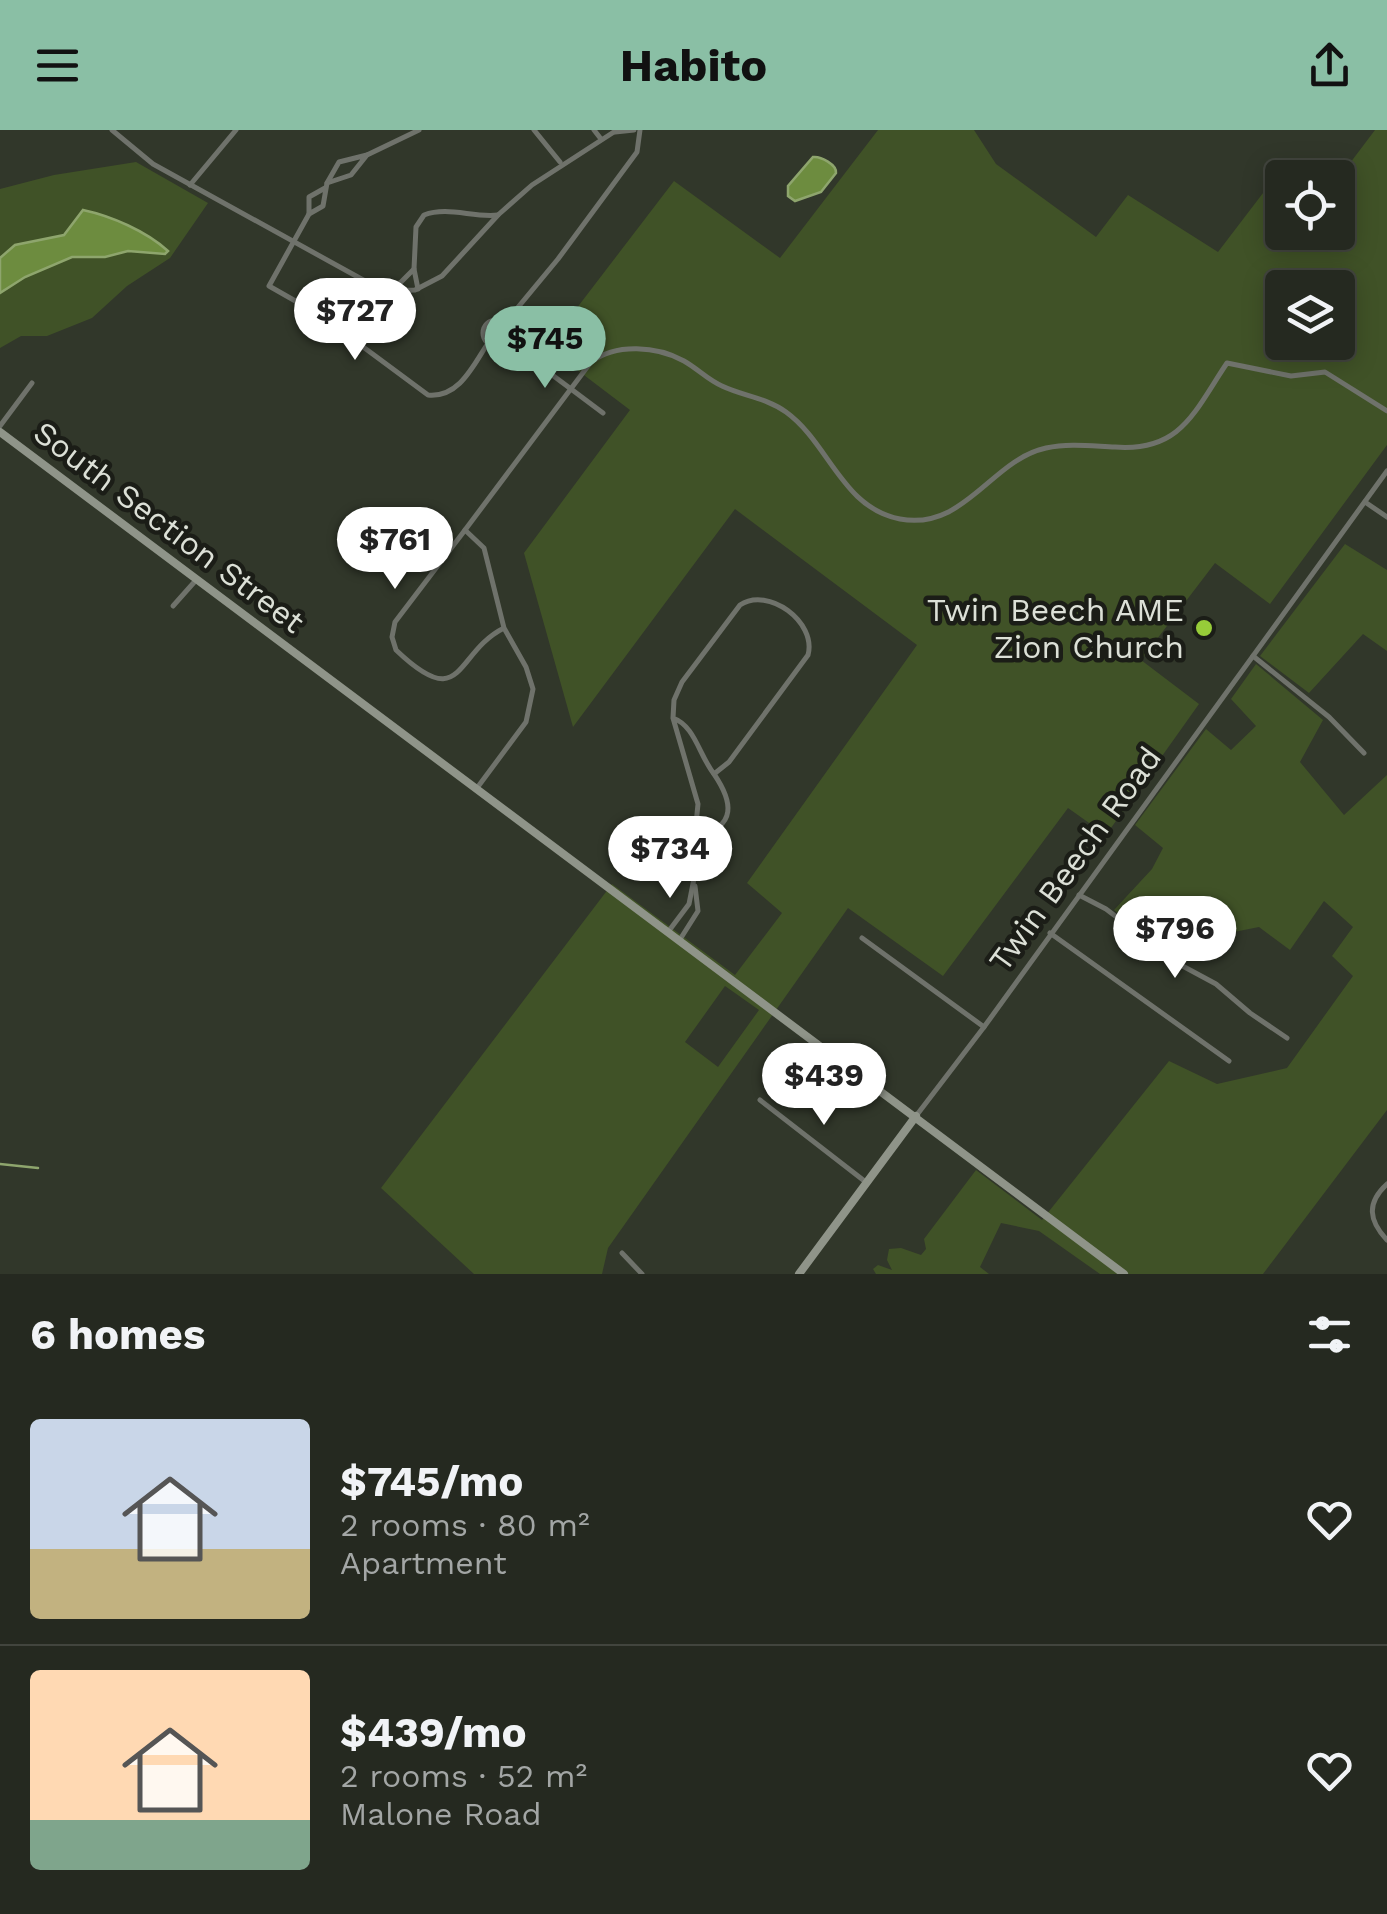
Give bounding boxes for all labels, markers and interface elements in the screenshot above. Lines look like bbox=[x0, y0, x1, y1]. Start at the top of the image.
icon: menu bbox=[30, 38, 85, 93]
icon: share bbox=[1302, 38, 1357, 93]
text: Habito bbox=[620, 39, 767, 92]
map controls bbox=[1265, 160, 1355, 360]
button: locate bbox=[1265, 160, 1355, 250]
button: layers bbox=[1265, 270, 1355, 360]
pin: $727 bbox=[296, 278, 414, 363]
text: $727 bbox=[316, 291, 394, 329]
pin: $745 bbox=[486, 306, 604, 391]
text: $745 bbox=[507, 319, 583, 357]
street label: South Section Street bbox=[26, 413, 312, 641]
pin: $761 bbox=[336, 507, 454, 592]
text: $761 bbox=[359, 520, 431, 558]
place label: Twin Beech AME Zion Church bbox=[927, 591, 1184, 666]
marker: Twin Beech AME Zion Church bbox=[1193, 617, 1215, 639]
street label: Twin Beech Road bbox=[981, 739, 1169, 979]
pin: $734 bbox=[611, 816, 729, 901]
text: $734 bbox=[630, 829, 710, 867]
pin: $796 bbox=[1116, 896, 1234, 981]
text: $796 bbox=[1135, 909, 1215, 947]
pin: $439 bbox=[765, 1043, 883, 1128]
text: $439 bbox=[784, 1056, 864, 1094]
icon: filters bbox=[1302, 1307, 1357, 1362]
text: 6 homes bbox=[30, 1310, 205, 1359]
text: $745/mo bbox=[340, 1457, 523, 1506]
icon: home bbox=[110, 1459, 230, 1579]
icon: heart bbox=[1302, 1492, 1357, 1547]
text: 2 rooms · 80 m² bbox=[340, 1506, 590, 1544]
text: Apartment bbox=[340, 1544, 507, 1582]
text: $439/mo bbox=[340, 1708, 527, 1757]
icon: home bbox=[110, 1710, 230, 1830]
icon: heart bbox=[1302, 1743, 1357, 1798]
text: 2 rooms · 52 m² bbox=[340, 1757, 587, 1795]
text: Malone Road bbox=[340, 1795, 542, 1833]

